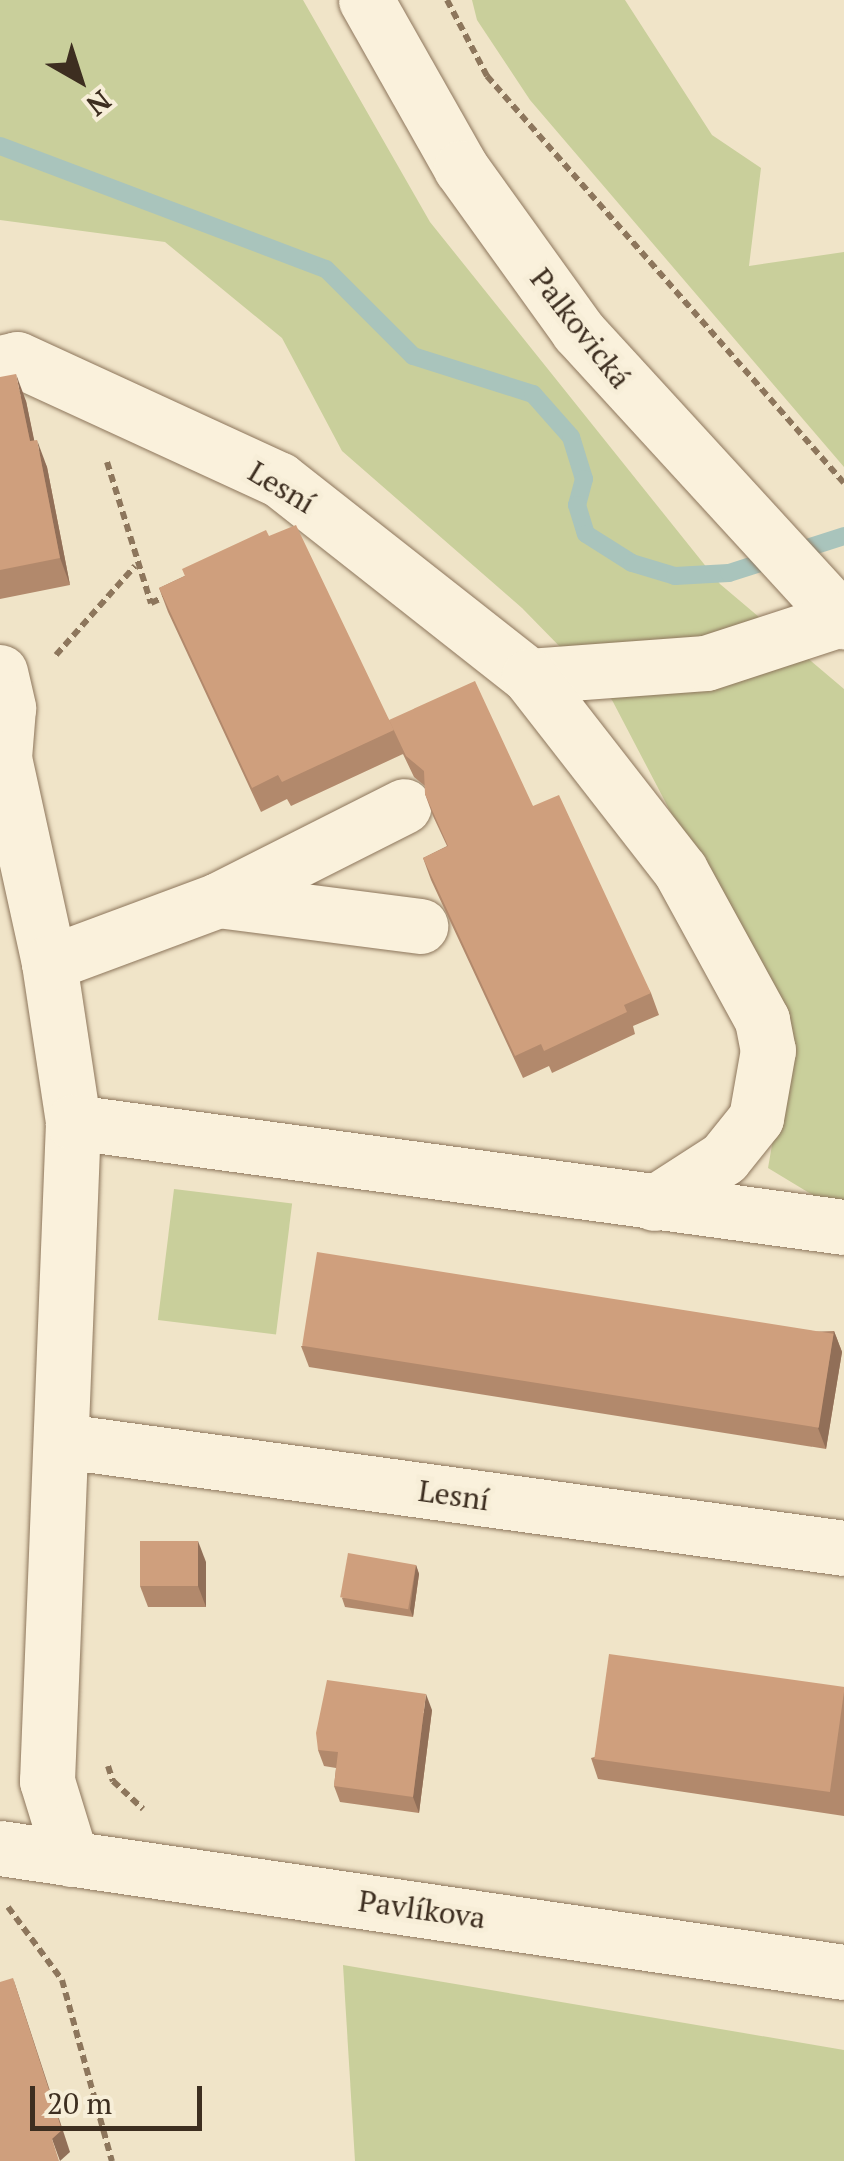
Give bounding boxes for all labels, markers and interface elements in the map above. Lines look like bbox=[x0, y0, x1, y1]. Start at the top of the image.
north arrow bbox=[30, 30, 130, 130]
text: N bbox=[79, 83, 119, 125]
street label: Palkovická bbox=[523, 261, 639, 395]
street label: Lesní bbox=[242, 453, 322, 521]
street label: Lesní bbox=[416, 1472, 492, 1518]
street label: Pavlíkova bbox=[356, 1882, 488, 1936]
scale bar bbox=[35, 2066, 208, 2128]
text: 20 m bbox=[47, 2083, 112, 2123]

